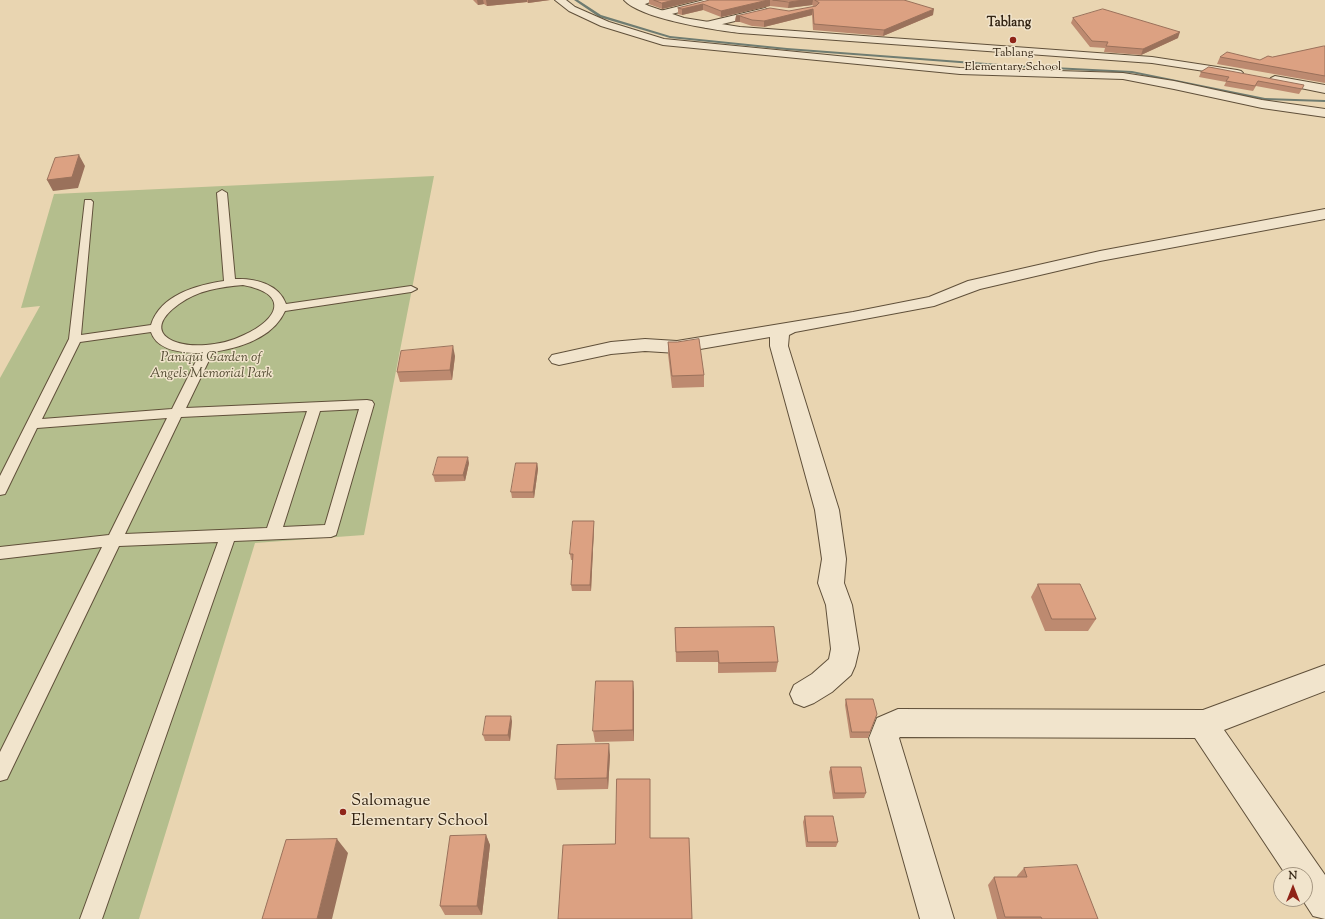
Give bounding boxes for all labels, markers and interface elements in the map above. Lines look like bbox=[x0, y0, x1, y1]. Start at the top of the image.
district label: Tablang bbox=[987, 16, 1031, 32]
marker: Tablang Elementary School bbox=[1008, 35, 1018, 45]
place label: Tablang Elementary School bbox=[965, 47, 1061, 75]
park label: Paniqui Garden of Angels Memorial Park bbox=[150, 351, 272, 384]
place label: Salomague Elementary School bbox=[351, 792, 488, 832]
marker: Salomague Elementary School bbox=[338, 807, 348, 817]
north arrow bbox=[1273, 867, 1313, 907]
text: N bbox=[1289, 868, 1297, 884]

